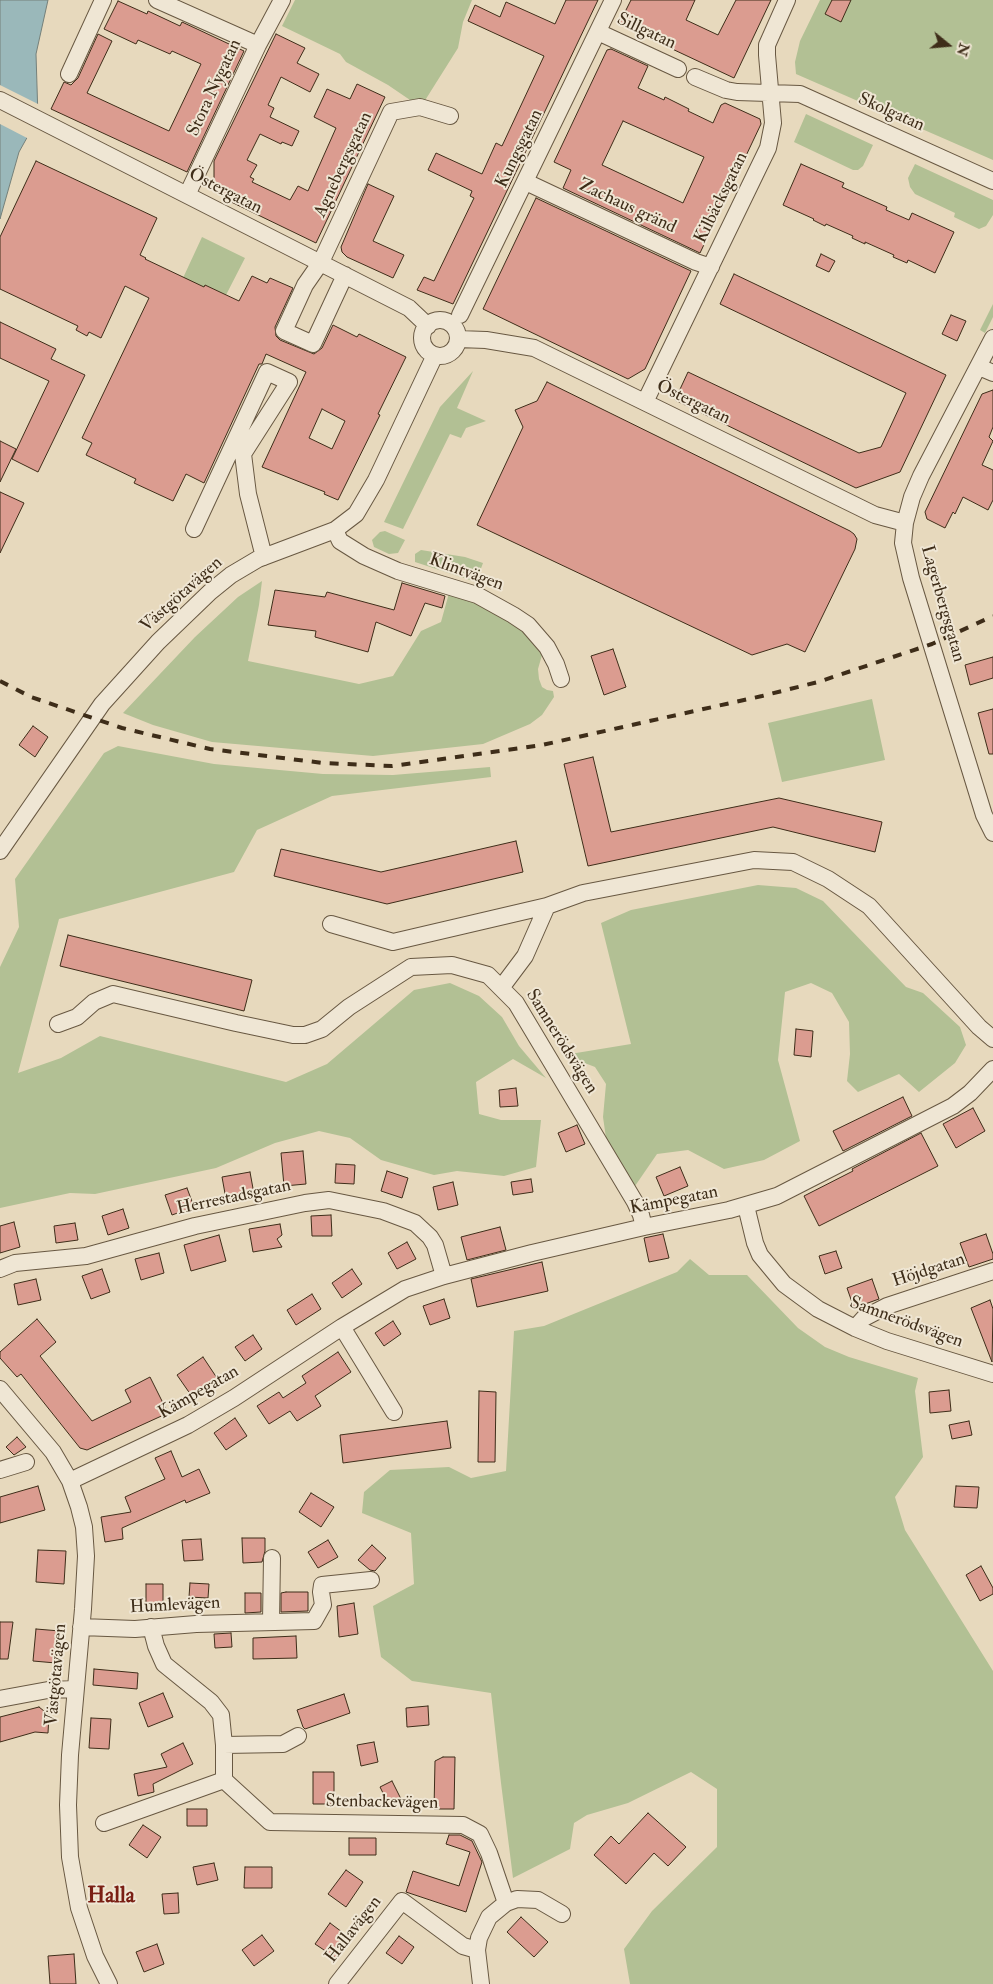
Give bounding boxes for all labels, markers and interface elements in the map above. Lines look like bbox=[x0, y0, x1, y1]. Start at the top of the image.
street label: Sillgatan bbox=[613, 9, 679, 55]
north arrow bbox=[923, 20, 973, 70]
street label: Stora Nygatan bbox=[183, 36, 247, 140]
text: N bbox=[953, 41, 973, 58]
street label: Skolgatan bbox=[855, 89, 927, 137]
street label: Kungsgatan bbox=[492, 106, 548, 192]
street label: Agnebergsgatan bbox=[310, 109, 378, 221]
street label: Kilbäcksgatan bbox=[691, 149, 753, 247]
street label: Östergatan bbox=[185, 164, 265, 220]
street label: Zachaus gränd bbox=[575, 175, 679, 239]
street label: Östergatan bbox=[652, 376, 734, 430]
street label: Lagerbergsgatan bbox=[915, 543, 969, 665]
street label: Klintvägen bbox=[426, 550, 506, 596]
street label: Västgötavägen bbox=[137, 553, 227, 637]
street label: Samnerödsvägen bbox=[520, 986, 602, 1098]
street label: Herrestadsgatan bbox=[175, 1175, 293, 1221]
street label: Kämpegatan bbox=[628, 1182, 720, 1220]
street label: Höjdgatan bbox=[890, 1249, 968, 1293]
street label: Samnerödsvägen bbox=[846, 1292, 966, 1354]
street label: Kämpegatan bbox=[155, 1361, 243, 1425]
street label: Humlevägen bbox=[129, 1593, 221, 1619]
street label: Västgötavägen bbox=[42, 1623, 72, 1727]
street label: Stenbackevägen bbox=[325, 1791, 439, 1815]
district label: Halla bbox=[87, 1884, 135, 1910]
street label: Hallavägen bbox=[321, 1892, 387, 1968]

